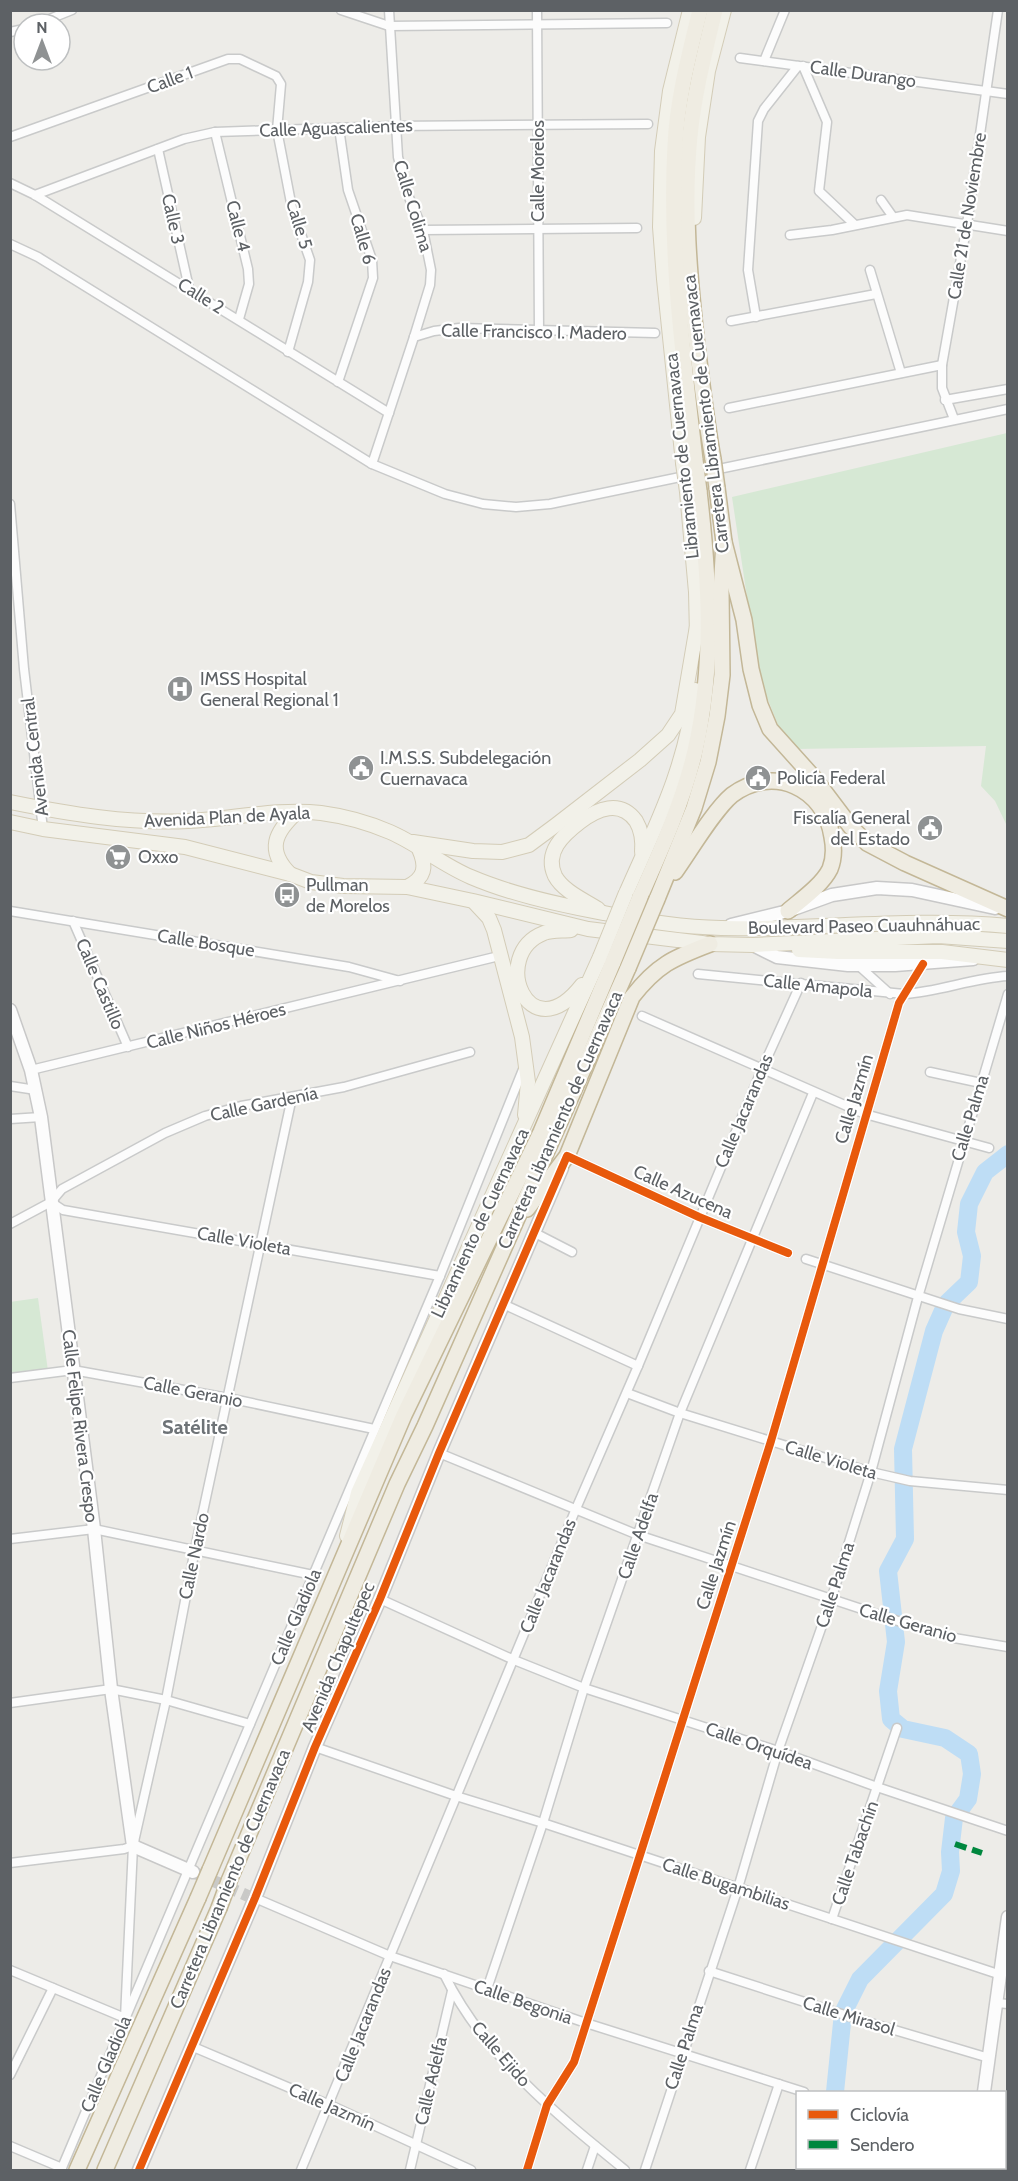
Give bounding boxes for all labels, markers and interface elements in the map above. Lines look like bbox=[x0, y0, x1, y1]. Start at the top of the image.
north arrow bbox=[12, 12, 72, 72]
text: N bbox=[36, 18, 48, 37]
street label: Calle Durango bbox=[809, 56, 918, 92]
street label: Calle 1 bbox=[144, 62, 196, 98]
street label: Calle Aguascalientes bbox=[259, 114, 413, 142]
street label: Calle Morelos bbox=[527, 120, 549, 222]
street label: Calle 21 de Noviembre bbox=[943, 131, 991, 301]
street label: Calle Colima bbox=[389, 158, 437, 255]
street label: Calle 3 bbox=[157, 192, 189, 246]
street label: Calle 5 bbox=[281, 196, 317, 252]
street label: Calle 4 bbox=[221, 198, 255, 254]
street label: Calle 6 bbox=[345, 211, 381, 267]
street label: Calle 2 bbox=[174, 273, 228, 319]
street label: Carretera Libramiento de Cuernavaca bbox=[678, 274, 734, 554]
street label: Calle Francisco I. Madero bbox=[441, 319, 627, 345]
street label: Libramiento de Cuernavaca bbox=[660, 352, 704, 560]
place label: IMSS Hospital General Regional 1 bbox=[200, 668, 339, 711]
hospital icon: IMSS Hospital General Regional 1 bbox=[165, 674, 195, 704]
street label: Avenida Central bbox=[17, 696, 53, 818]
place label: I.M.S.S. Subdelegación Cuernavaca bbox=[380, 747, 551, 790]
public building icon: I.M.S.S. Subdelegación Cuernavaca bbox=[346, 753, 376, 783]
public building icon: Policía Federal bbox=[743, 763, 773, 793]
place label: Policía Federal bbox=[777, 767, 886, 789]
street label: Avenida Plan de Ayala bbox=[143, 802, 311, 832]
place label: Fiscalía General del Estado bbox=[793, 807, 911, 850]
public building icon: Fiscalía General del Estado bbox=[915, 813, 945, 843]
supermarket icon: Oxxo bbox=[103, 842, 133, 872]
place label: Oxxo bbox=[138, 846, 178, 868]
place label: Pullman de Morelos bbox=[306, 874, 390, 917]
bus stop icon: Pullman de Morelos bbox=[272, 880, 302, 910]
street label: Boulevard Paseo Cuauhnáhuac bbox=[748, 913, 980, 939]
street label: Calle Bosque bbox=[156, 924, 256, 962]
street label: Calle Castillo bbox=[71, 935, 129, 1033]
street label: Calle Amapola bbox=[762, 969, 874, 1003]
street label: Carretera Libramiento de Cuernavaca bbox=[493, 987, 627, 1252]
street label: Calle Niños Héroes bbox=[144, 998, 288, 1054]
street label: Calle Jacarandas bbox=[710, 1051, 778, 1171]
street label: Calle Jazmín bbox=[830, 1052, 878, 1146]
street label: Calle Palma bbox=[947, 1072, 994, 1164]
street label: Calle Gardenía bbox=[208, 1082, 320, 1126]
street label: Libramiento de Cuernavaca bbox=[426, 1124, 534, 1321]
street label: Calle Azucena bbox=[630, 1160, 736, 1224]
street label: Calle Violeta bbox=[195, 1222, 293, 1260]
street label: Calle Felipe Rivera Crespo bbox=[57, 1328, 103, 1524]
street label: Calle Geranio bbox=[142, 1372, 245, 1412]
district label: Satélite bbox=[162, 1415, 228, 1439]
street label: Calle Violeta bbox=[782, 1436, 880, 1485]
street label: Calle Adelfa bbox=[613, 1489, 663, 1582]
street label: Calle Nardo bbox=[174, 1511, 214, 1601]
street label: Calle Jacarandas bbox=[515, 1516, 581, 1636]
street label: Calle Jazmín bbox=[691, 1518, 741, 1612]
street label: Calle Palma bbox=[811, 1539, 859, 1631]
street label: Calle Gladiola bbox=[266, 1565, 326, 1669]
street label: Avenida Chapultepec bbox=[296, 1579, 380, 1735]
street label: Calle Geranio bbox=[857, 1599, 959, 1647]
street label: Calle Orquídea bbox=[703, 1717, 816, 1775]
street label: Carretera Libramiento de Cuernavaca bbox=[165, 1745, 295, 2012]
street label: Calle Tabachín bbox=[827, 1798, 883, 1908]
street label: Calle Bugambilias bbox=[659, 1853, 793, 1915]
street label: Calle Jacarandas bbox=[330, 1965, 396, 2085]
street label: Calle Begonia bbox=[471, 1975, 575, 2029]
street label: Calle Mirasol bbox=[800, 1992, 899, 2041]
street label: Calle Palma bbox=[660, 2001, 708, 2093]
street label: Calle Gladiola bbox=[76, 2012, 136, 2116]
street label: Calle Ejido bbox=[467, 2017, 535, 2091]
street label: Calle Adelfa bbox=[410, 2034, 452, 2127]
street label: Calle Jazmín bbox=[285, 2078, 379, 2136]
legend bbox=[796, 2091, 1006, 2169]
text: Ciclovía bbox=[850, 2104, 909, 2126]
text: Sendero bbox=[850, 2134, 914, 2156]

